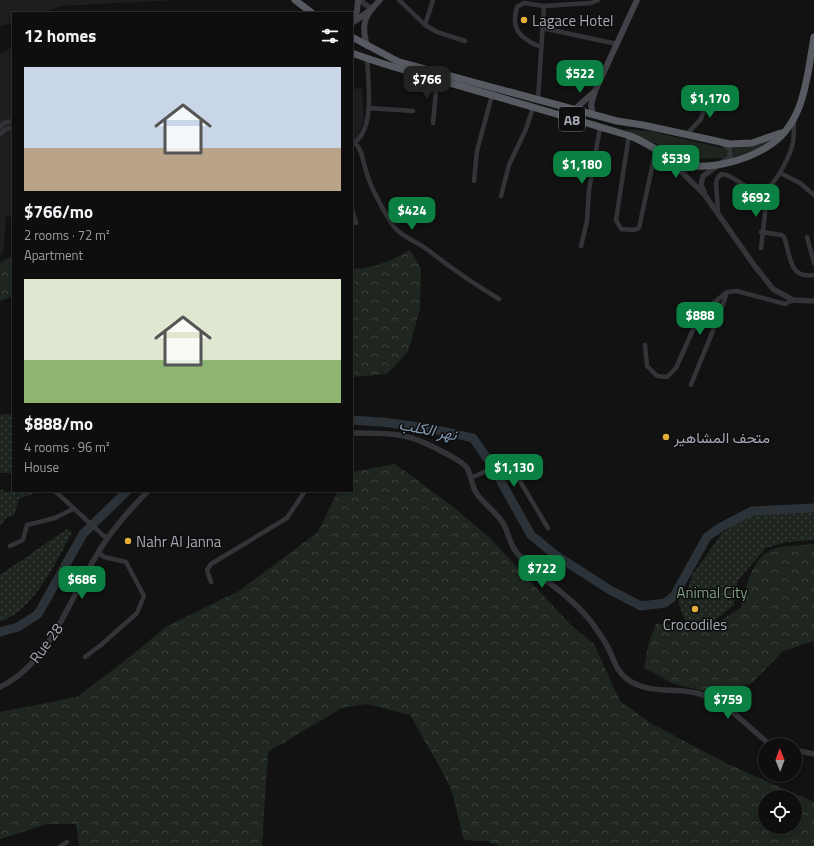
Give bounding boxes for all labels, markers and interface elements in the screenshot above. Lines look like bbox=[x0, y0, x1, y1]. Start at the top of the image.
place label: Lagace Hotel bbox=[532, 9, 613, 32]
marker: Lagace Hotel bbox=[519, 15, 529, 25]
text: 12 homes bbox=[24, 23, 96, 49]
icon: filters bbox=[319, 25, 341, 47]
pin: $522 bbox=[556, 60, 604, 94]
text: $522 bbox=[565, 63, 595, 83]
pin: $766 bbox=[403, 66, 451, 100]
text: $766 bbox=[412, 69, 442, 89]
pin: $1,170 bbox=[677, 85, 743, 119]
text: $1,170 bbox=[690, 88, 730, 108]
icon: home bbox=[147, 93, 219, 165]
road number: A8 bbox=[559, 107, 585, 131]
pin: $539 bbox=[652, 145, 700, 179]
text: $539 bbox=[661, 148, 691, 168]
pin: $1,180 bbox=[549, 151, 615, 185]
text: $1,180 bbox=[562, 154, 602, 174]
pin: $692 bbox=[732, 184, 780, 218]
text: $692 bbox=[741, 187, 771, 207]
pin: $424 bbox=[388, 197, 436, 231]
text: $766/mo bbox=[24, 199, 93, 225]
text: $424 bbox=[397, 200, 427, 220]
text: 2 rooms · 72 m² bbox=[24, 225, 110, 245]
text: Apartment bbox=[24, 245, 83, 265]
pin: $888 bbox=[676, 302, 724, 336]
icon: home bbox=[147, 305, 219, 377]
text: $888 bbox=[685, 305, 715, 325]
text: $888/mo bbox=[24, 411, 93, 437]
water label: نهر الكلب bbox=[397, 412, 460, 447]
place label: متحف المشاهير bbox=[673, 426, 770, 449]
marker: متحف المشاهير bbox=[661, 432, 671, 442]
text: 4 rooms · 96 m² bbox=[24, 437, 110, 457]
pin: $1,130 bbox=[481, 454, 547, 488]
text: House bbox=[24, 457, 59, 477]
text: $1,130 bbox=[494, 457, 534, 477]
place label: Nahr Al Janna bbox=[136, 530, 222, 553]
marker: Nahr Al Janna bbox=[123, 536, 133, 546]
pin: $722 bbox=[518, 555, 566, 589]
text: $722 bbox=[527, 558, 557, 578]
pin: $686 bbox=[58, 566, 106, 600]
text: $686 bbox=[67, 569, 97, 589]
park label: Animal City bbox=[676, 581, 748, 604]
marker: Crocodiles bbox=[690, 604, 700, 614]
place label: Crocodiles bbox=[663, 613, 727, 636]
street label: Rue 28 bbox=[24, 618, 68, 668]
pin: $759 bbox=[704, 686, 752, 720]
text: $759 bbox=[713, 689, 743, 709]
north arrow bbox=[758, 738, 802, 782]
map controls bbox=[758, 738, 802, 834]
button: locate bbox=[758, 790, 802, 834]

